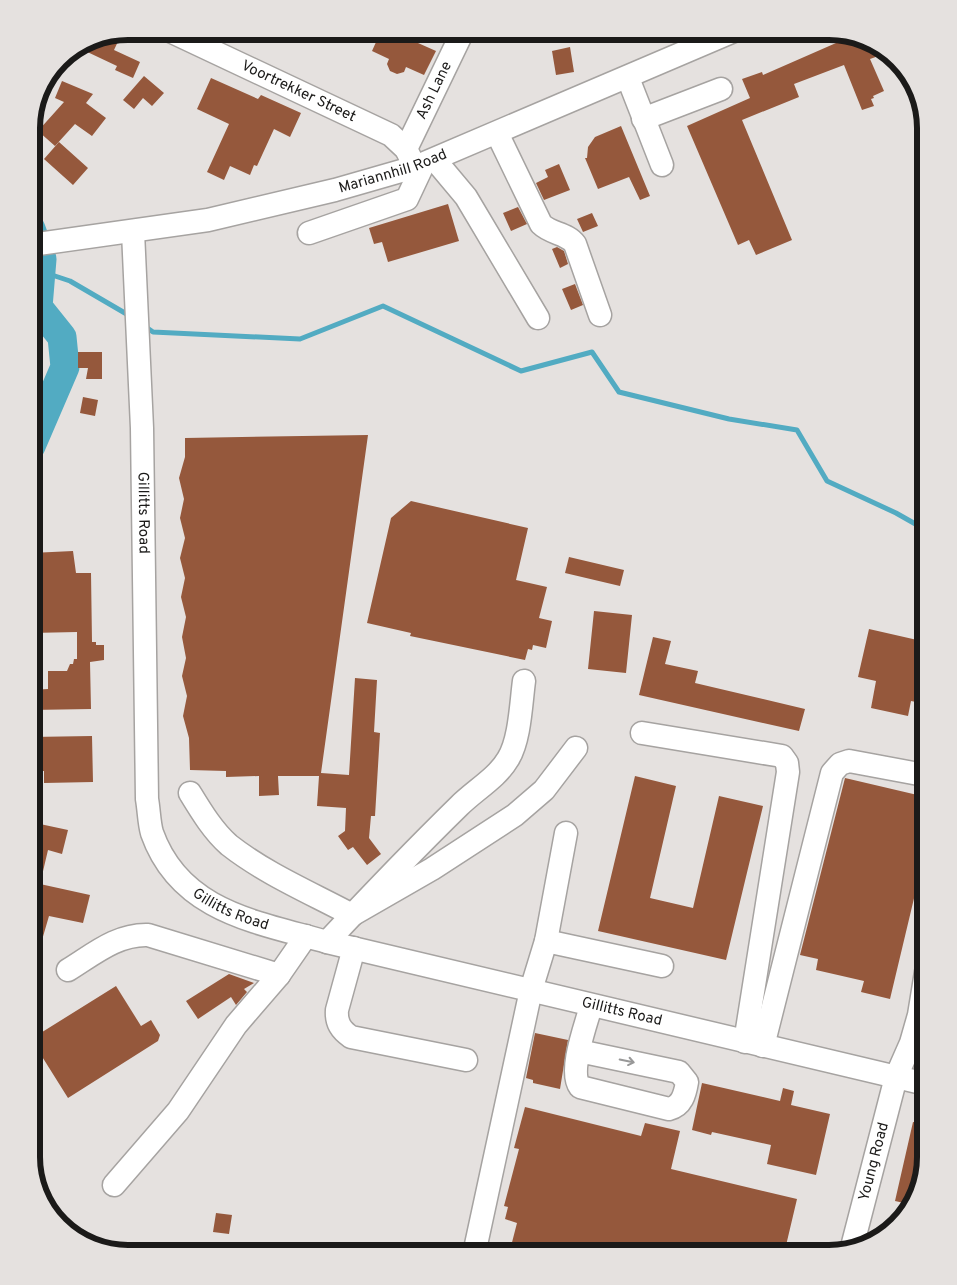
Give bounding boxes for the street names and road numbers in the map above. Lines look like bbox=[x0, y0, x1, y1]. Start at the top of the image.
street label: Voortrekker Street bbox=[238, 56, 359, 127]
street label: Ash Lane bbox=[412, 58, 456, 123]
street label: Mariannhill Road bbox=[336, 145, 450, 198]
street label: Gillitts Road bbox=[133, 472, 153, 554]
street label: Gillitts Road bbox=[188, 884, 271, 935]
street label: Gillitts Road bbox=[580, 993, 664, 1031]
street label: Young Road bbox=[855, 1120, 893, 1203]

